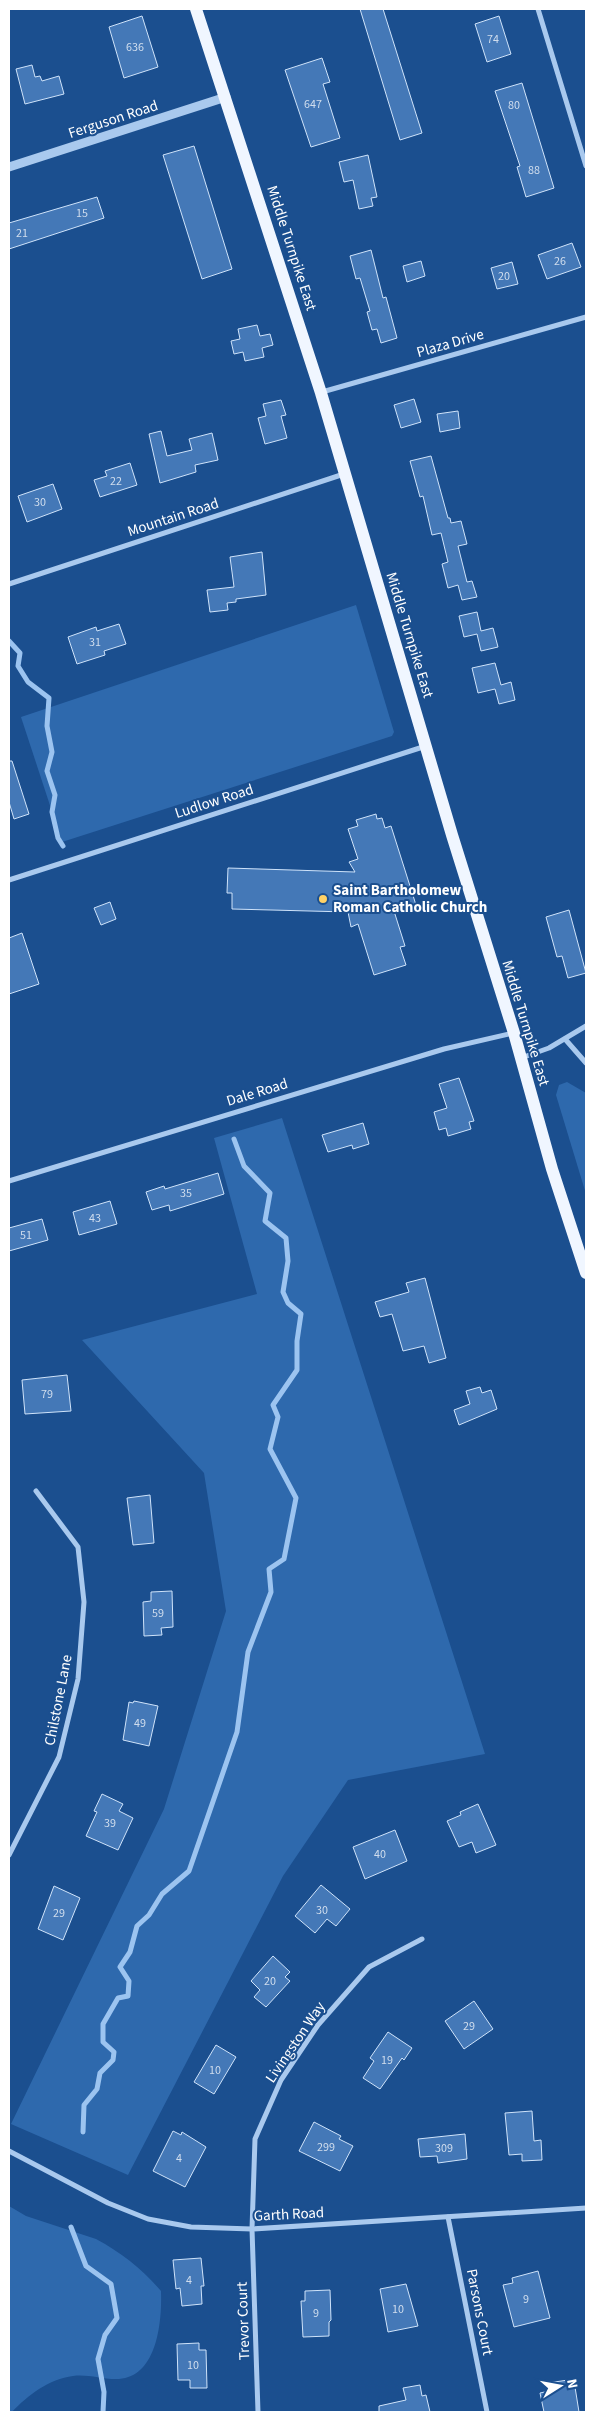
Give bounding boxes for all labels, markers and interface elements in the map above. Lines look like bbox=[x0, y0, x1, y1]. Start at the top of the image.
house number: 74 bbox=[487, 31, 499, 48]
house number: 636 bbox=[126, 39, 144, 56]
street label: Ferguson Road bbox=[66, 95, 161, 144]
house number: 647 bbox=[304, 96, 322, 113]
house number: 80 bbox=[508, 97, 520, 114]
house number: 88 bbox=[528, 162, 540, 179]
street label: Middle Turnpike East bbox=[261, 183, 322, 313]
house number: 15 bbox=[76, 205, 88, 222]
house number: 21 bbox=[16, 225, 28, 242]
house number: 26 bbox=[554, 253, 566, 270]
house number: 20 bbox=[498, 268, 510, 285]
street label: Plaza Drive bbox=[414, 324, 486, 363]
house number: 22 bbox=[110, 473, 122, 490]
street label: Mountain Road bbox=[125, 493, 221, 542]
house number: 30 bbox=[34, 494, 46, 511]
street label: Middle Turnpike East bbox=[380, 570, 439, 701]
house number: 31 bbox=[89, 634, 101, 651]
street label: Ludlow Road bbox=[172, 779, 256, 824]
place label: Saint Bartholomew Roman Catholic Church bbox=[333, 880, 487, 918]
marker: Saint Bartholomew Roman Catholic Church bbox=[317, 893, 329, 905]
street label: Middle Turnpike East bbox=[496, 958, 555, 1089]
street label: Dale Road bbox=[224, 1073, 290, 1112]
house number: 35 bbox=[180, 1185, 192, 1202]
house number: 43 bbox=[89, 1210, 101, 1227]
house number: 51 bbox=[20, 1227, 32, 1244]
house number: 79 bbox=[41, 1386, 53, 1403]
house number: 59 bbox=[152, 1605, 164, 1622]
street label: Chilstone Lane bbox=[39, 1653, 78, 1747]
house number: 49 bbox=[134, 1715, 146, 1732]
house number: 39 bbox=[104, 1815, 116, 1832]
house number: 40 bbox=[374, 1846, 386, 1863]
house number: 30 bbox=[316, 1902, 328, 1919]
house number: 29 bbox=[53, 1905, 65, 1922]
house number: 20 bbox=[264, 1973, 276, 1990]
street label: Livingston Way bbox=[260, 1998, 330, 2087]
house number: 29 bbox=[463, 2018, 475, 2035]
house number: 19 bbox=[381, 2052, 393, 2069]
house number: 10 bbox=[209, 2062, 221, 2079]
house number: 299 bbox=[317, 2139, 335, 2156]
house number: 309 bbox=[435, 2140, 453, 2157]
house number: 4 bbox=[176, 2150, 182, 2167]
street label: Garth Road bbox=[253, 2202, 325, 2227]
street label: Parsons Court bbox=[461, 2267, 498, 2357]
house number: 4 bbox=[186, 2272, 192, 2289]
street label: Trevor Court bbox=[232, 2281, 255, 2360]
house number: 9 bbox=[523, 2291, 529, 2308]
house number: 10 bbox=[392, 2301, 404, 2318]
house number: 9 bbox=[313, 2305, 319, 2322]
house number: 10 bbox=[187, 2357, 199, 2374]
north arrow bbox=[535, 2361, 585, 2411]
text: N bbox=[561, 2377, 582, 2390]

